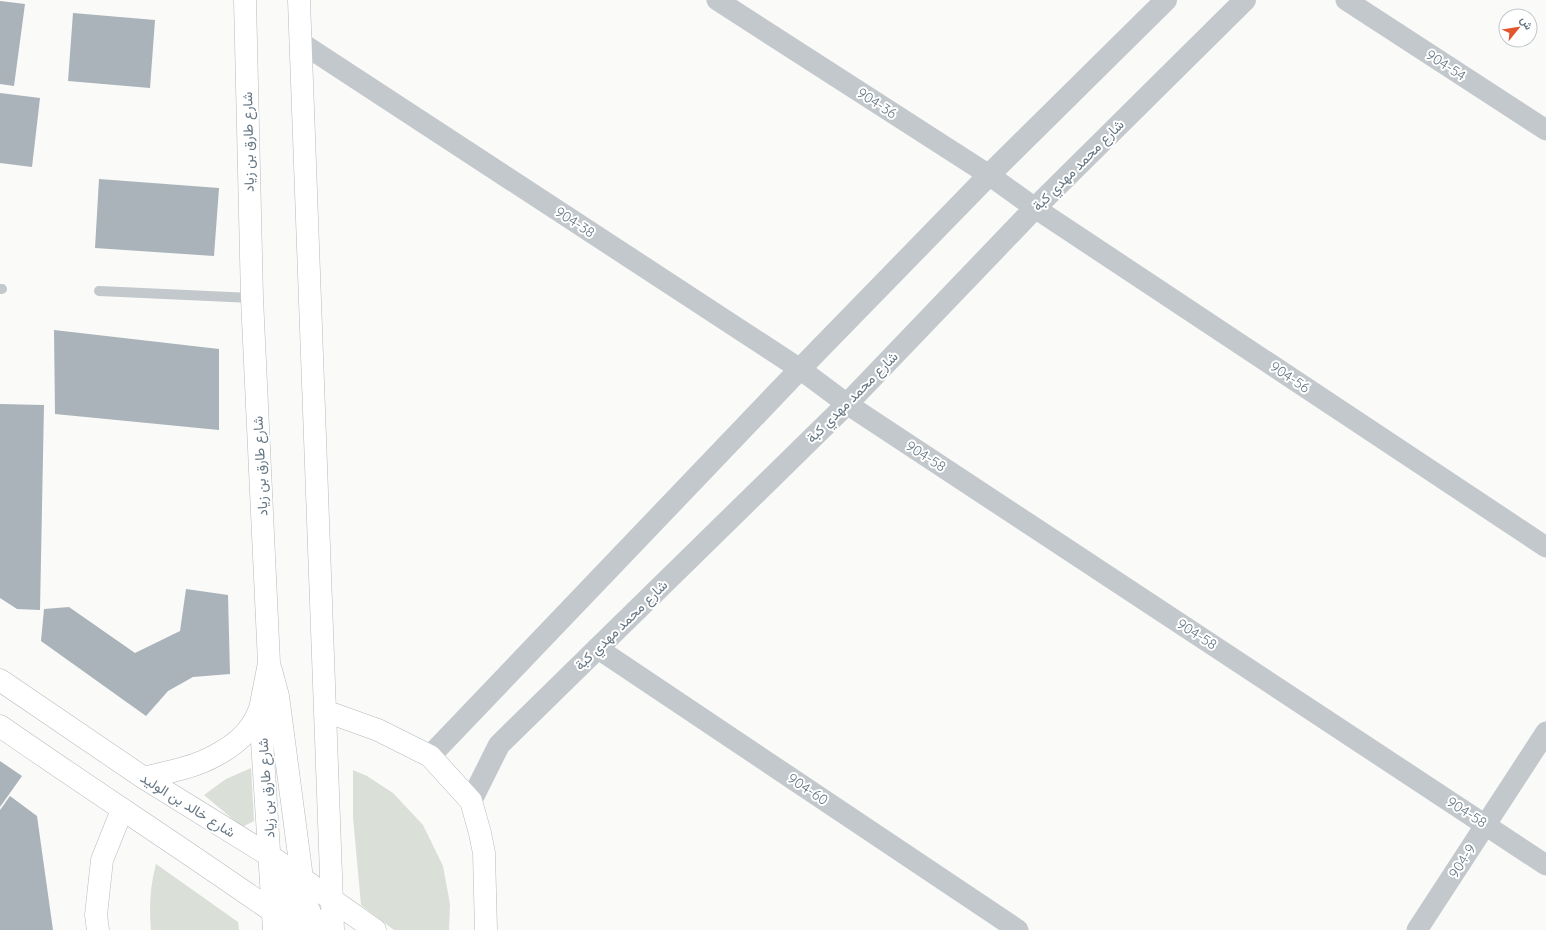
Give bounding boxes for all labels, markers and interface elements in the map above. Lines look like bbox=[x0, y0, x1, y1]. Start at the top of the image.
north arrow bbox=[1498, 8, 1538, 48]
text: ش bbox=[1517, 14, 1536, 32]
street label: 904-54 bbox=[1423, 45, 1469, 85]
street label: 904-36 bbox=[854, 84, 901, 123]
street label: شارع طارق بن زياد bbox=[238, 92, 260, 192]
street label: شارع محمد مهدي كبة bbox=[1028, 115, 1130, 217]
street label: 904-38 bbox=[552, 202, 598, 242]
street label: شارع محمد مهدي كبة bbox=[802, 347, 904, 449]
street label: 904-56 bbox=[1267, 357, 1314, 397]
street label: شارع طارق بن زياد bbox=[248, 415, 274, 517]
street label: 904-58 bbox=[903, 436, 949, 476]
street label: شارع محمد مهدي كبة bbox=[571, 576, 673, 676]
street label: 904-58 bbox=[1174, 614, 1220, 654]
street label: شارع طارق بن زياد bbox=[254, 737, 280, 839]
street label: شارع خالد بن الوليد bbox=[136, 769, 239, 843]
street label: 904-60 bbox=[784, 769, 832, 809]
street label: 904-58 bbox=[1444, 792, 1490, 832]
street label: 904-9 bbox=[1444, 841, 1480, 881]

